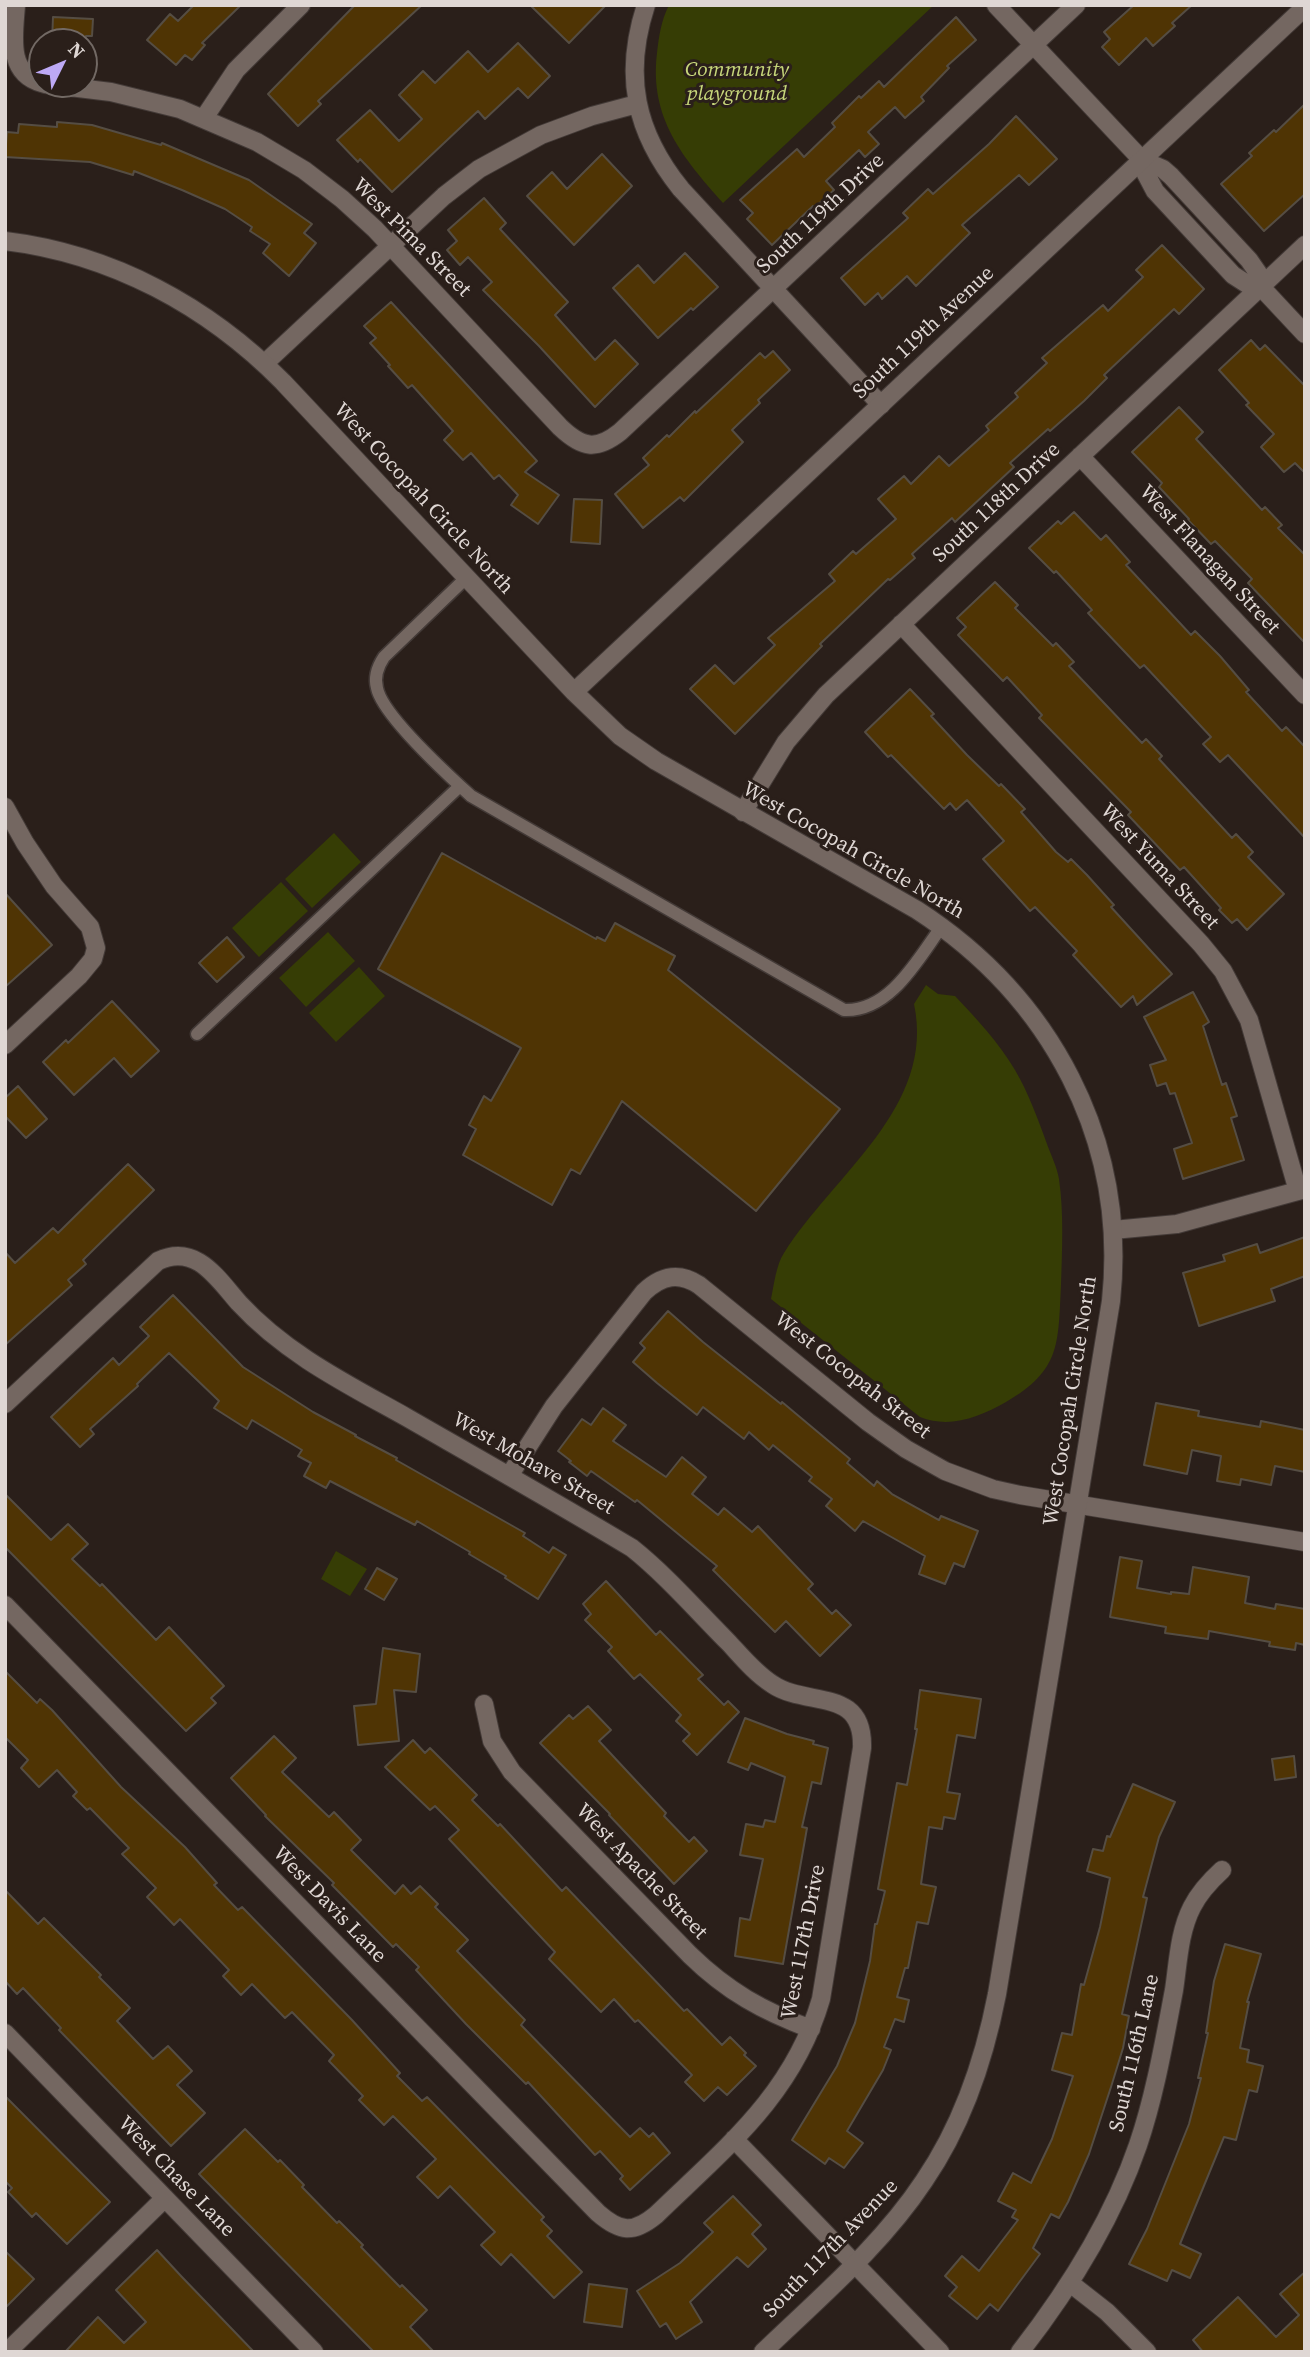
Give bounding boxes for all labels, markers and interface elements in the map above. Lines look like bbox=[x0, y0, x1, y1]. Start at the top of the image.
north arrow bbox=[28, 28, 98, 98]
text: N bbox=[63, 36, 91, 64]
park label: Community playground bbox=[685, 58, 789, 108]
street label: South 119th Drive bbox=[752, 148, 890, 280]
street label: West Pima Street bbox=[346, 173, 476, 303]
street label: South 119th Avenue bbox=[848, 261, 1000, 405]
street label: West Cocopah Circle North bbox=[328, 398, 518, 600]
street label: South 118th Drive bbox=[928, 437, 1066, 569]
street label: West Flanagan Street bbox=[1133, 480, 1285, 640]
street label: West Cocopah Circle North bbox=[737, 777, 969, 925]
street label: West Yuma Street bbox=[1094, 799, 1224, 935]
street label: West Cocopah Circle North bbox=[1039, 1274, 1103, 1528]
street label: West Cocopah Street bbox=[769, 1307, 935, 1445]
street label: West Mohave Street bbox=[447, 1407, 619, 1521]
street label: West Apache Street bbox=[570, 1799, 712, 1945]
street label: West Davis Lane bbox=[267, 1841, 391, 1969]
street label: West 117th Drive bbox=[777, 1863, 831, 2021]
street label: South 116th Lane bbox=[1105, 1972, 1165, 2134]
street label: West Chase Lane bbox=[112, 2111, 240, 2243]
street label: South 117th Avenue bbox=[758, 2174, 904, 2324]

